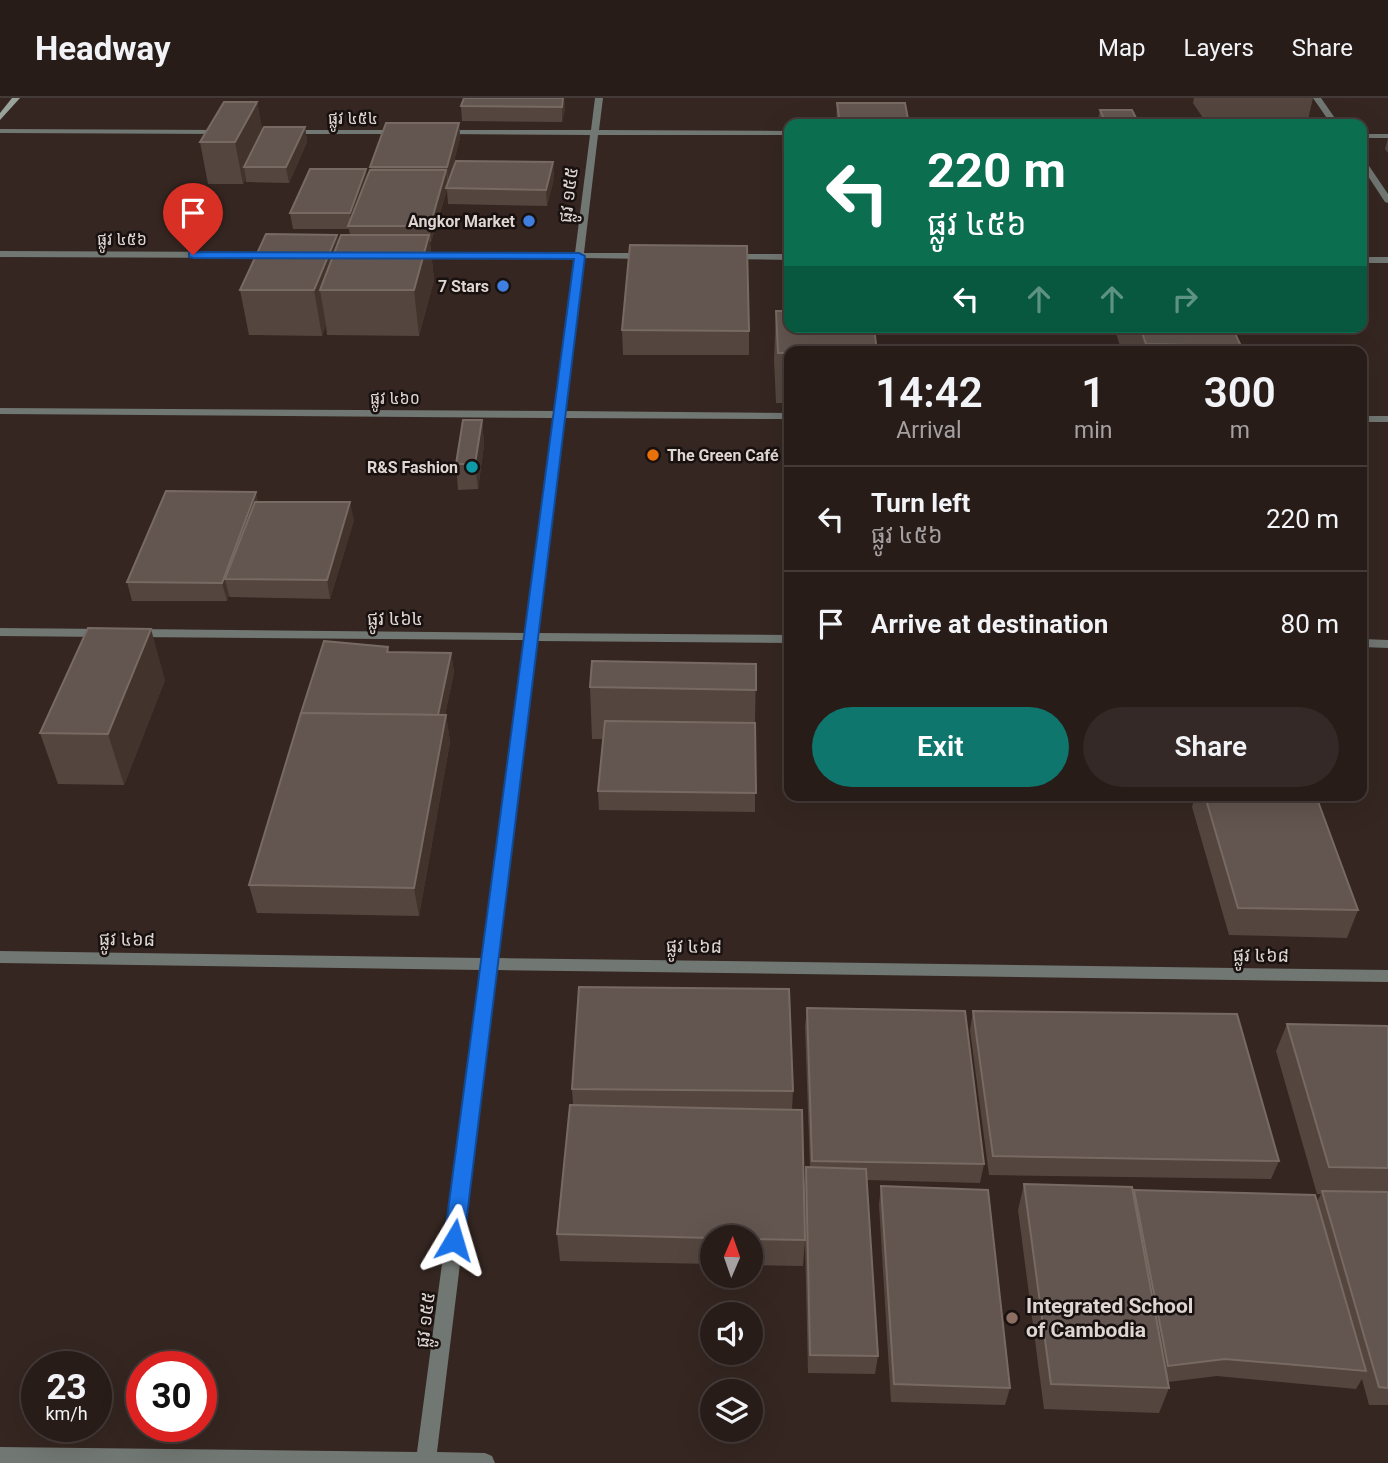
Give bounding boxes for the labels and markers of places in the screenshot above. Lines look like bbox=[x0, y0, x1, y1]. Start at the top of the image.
pin bbox=[163, 183, 223, 255]
place label: Angkor Market bbox=[408, 212, 516, 231]
marker: Angkor Market bbox=[521, 213, 537, 229]
place label: 7 Stars bbox=[438, 277, 489, 296]
marker: 7 Stars bbox=[495, 278, 511, 294]
place label: The Green Café bbox=[667, 446, 779, 465]
marker: The Green Café bbox=[645, 447, 661, 463]
place label: R&S Fashion bbox=[367, 458, 458, 477]
marker: R&S Fashion bbox=[464, 459, 480, 475]
place label: Integrated School of Cambodia bbox=[1026, 1294, 1193, 1342]
marker: Integrated School of Cambodia bbox=[1004, 1310, 1020, 1326]

